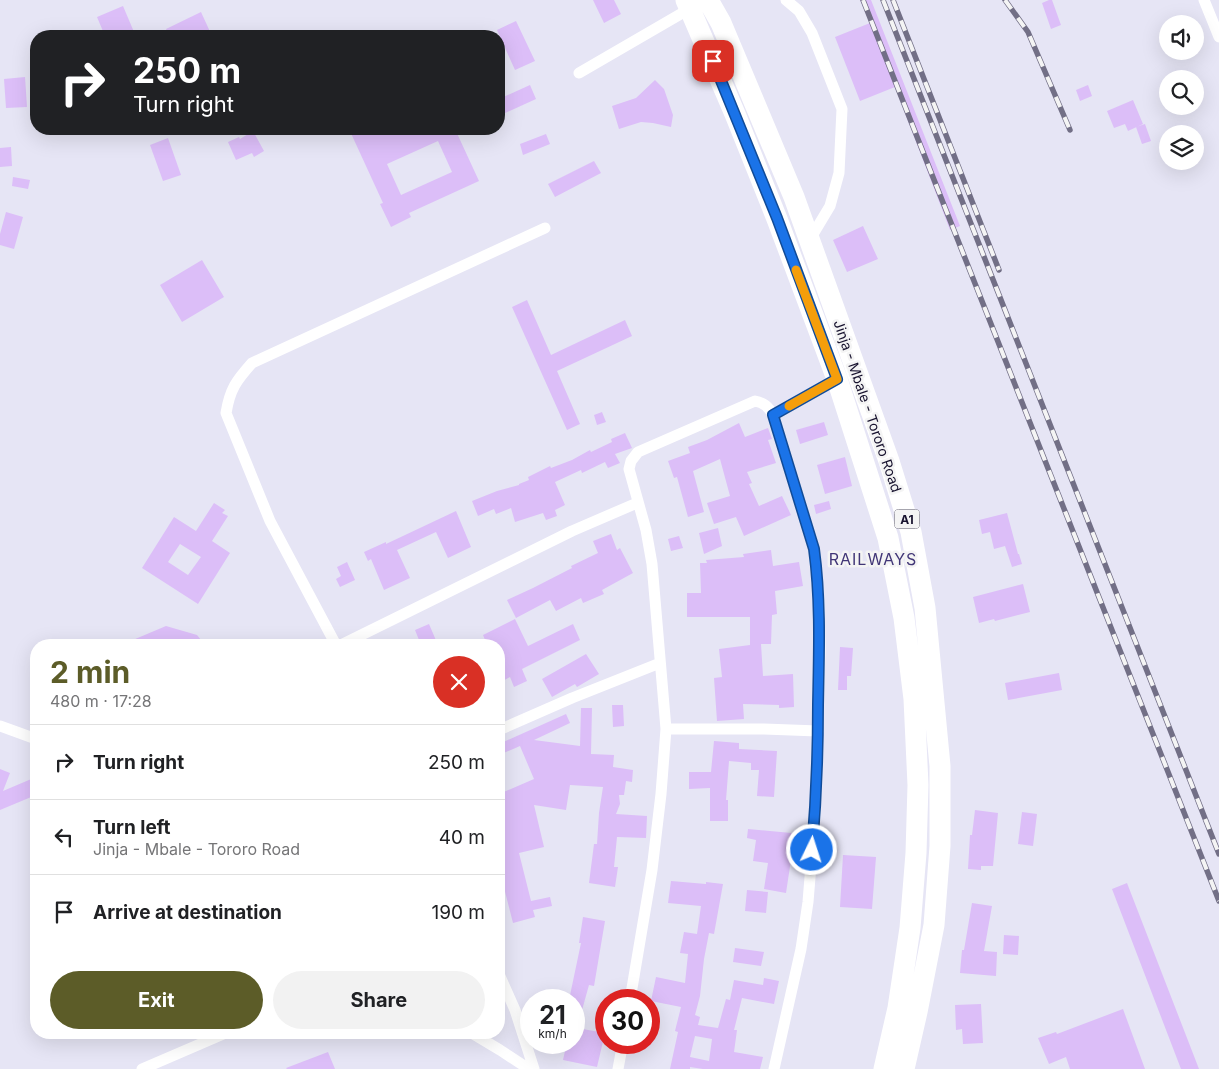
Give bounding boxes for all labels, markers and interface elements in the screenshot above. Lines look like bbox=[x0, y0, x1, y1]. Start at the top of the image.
map controls bbox=[1159, 15, 1204, 170]
button: sound bbox=[1159, 15, 1204, 60]
pin bbox=[692, 40, 734, 82]
icon: arrive bbox=[699, 47, 727, 75]
text: 250 m bbox=[133, 49, 241, 91]
icon: right bbox=[50, 50, 115, 115]
button: search bbox=[1159, 70, 1204, 115]
text: Turn right bbox=[133, 91, 234, 117]
button: layers bbox=[1159, 125, 1204, 170]
street label: Jinja - Mbale - Tororo Road bbox=[830, 318, 906, 494]
road number: A1 bbox=[894, 509, 920, 528]
district label: RAILWAYS bbox=[829, 549, 917, 569]
text: 2 min bbox=[50, 654, 130, 690]
button: close bbox=[433, 656, 485, 708]
text: 480 m · 17:28 bbox=[50, 691, 152, 711]
icon: right bbox=[50, 748, 78, 776]
text: Turn right bbox=[93, 751, 184, 774]
text: 250 m bbox=[428, 751, 485, 774]
text: Turn left bbox=[93, 816, 171, 839]
icon: left bbox=[50, 823, 78, 851]
position arrow bbox=[785, 823, 837, 875]
text: 40 m bbox=[439, 826, 485, 849]
text: Jinja - Mbale - Tororo Road bbox=[93, 839, 300, 859]
icon: arrive bbox=[50, 898, 78, 926]
text: Arrive at destination bbox=[93, 901, 282, 924]
text: 190 m bbox=[432, 901, 485, 924]
button: Exit bbox=[50, 971, 263, 1029]
button: Share bbox=[273, 971, 485, 1029]
speed limit sign: 30 bbox=[595, 989, 660, 1054]
text: 21 bbox=[539, 1000, 566, 1030]
text: km/h bbox=[538, 1026, 567, 1041]

